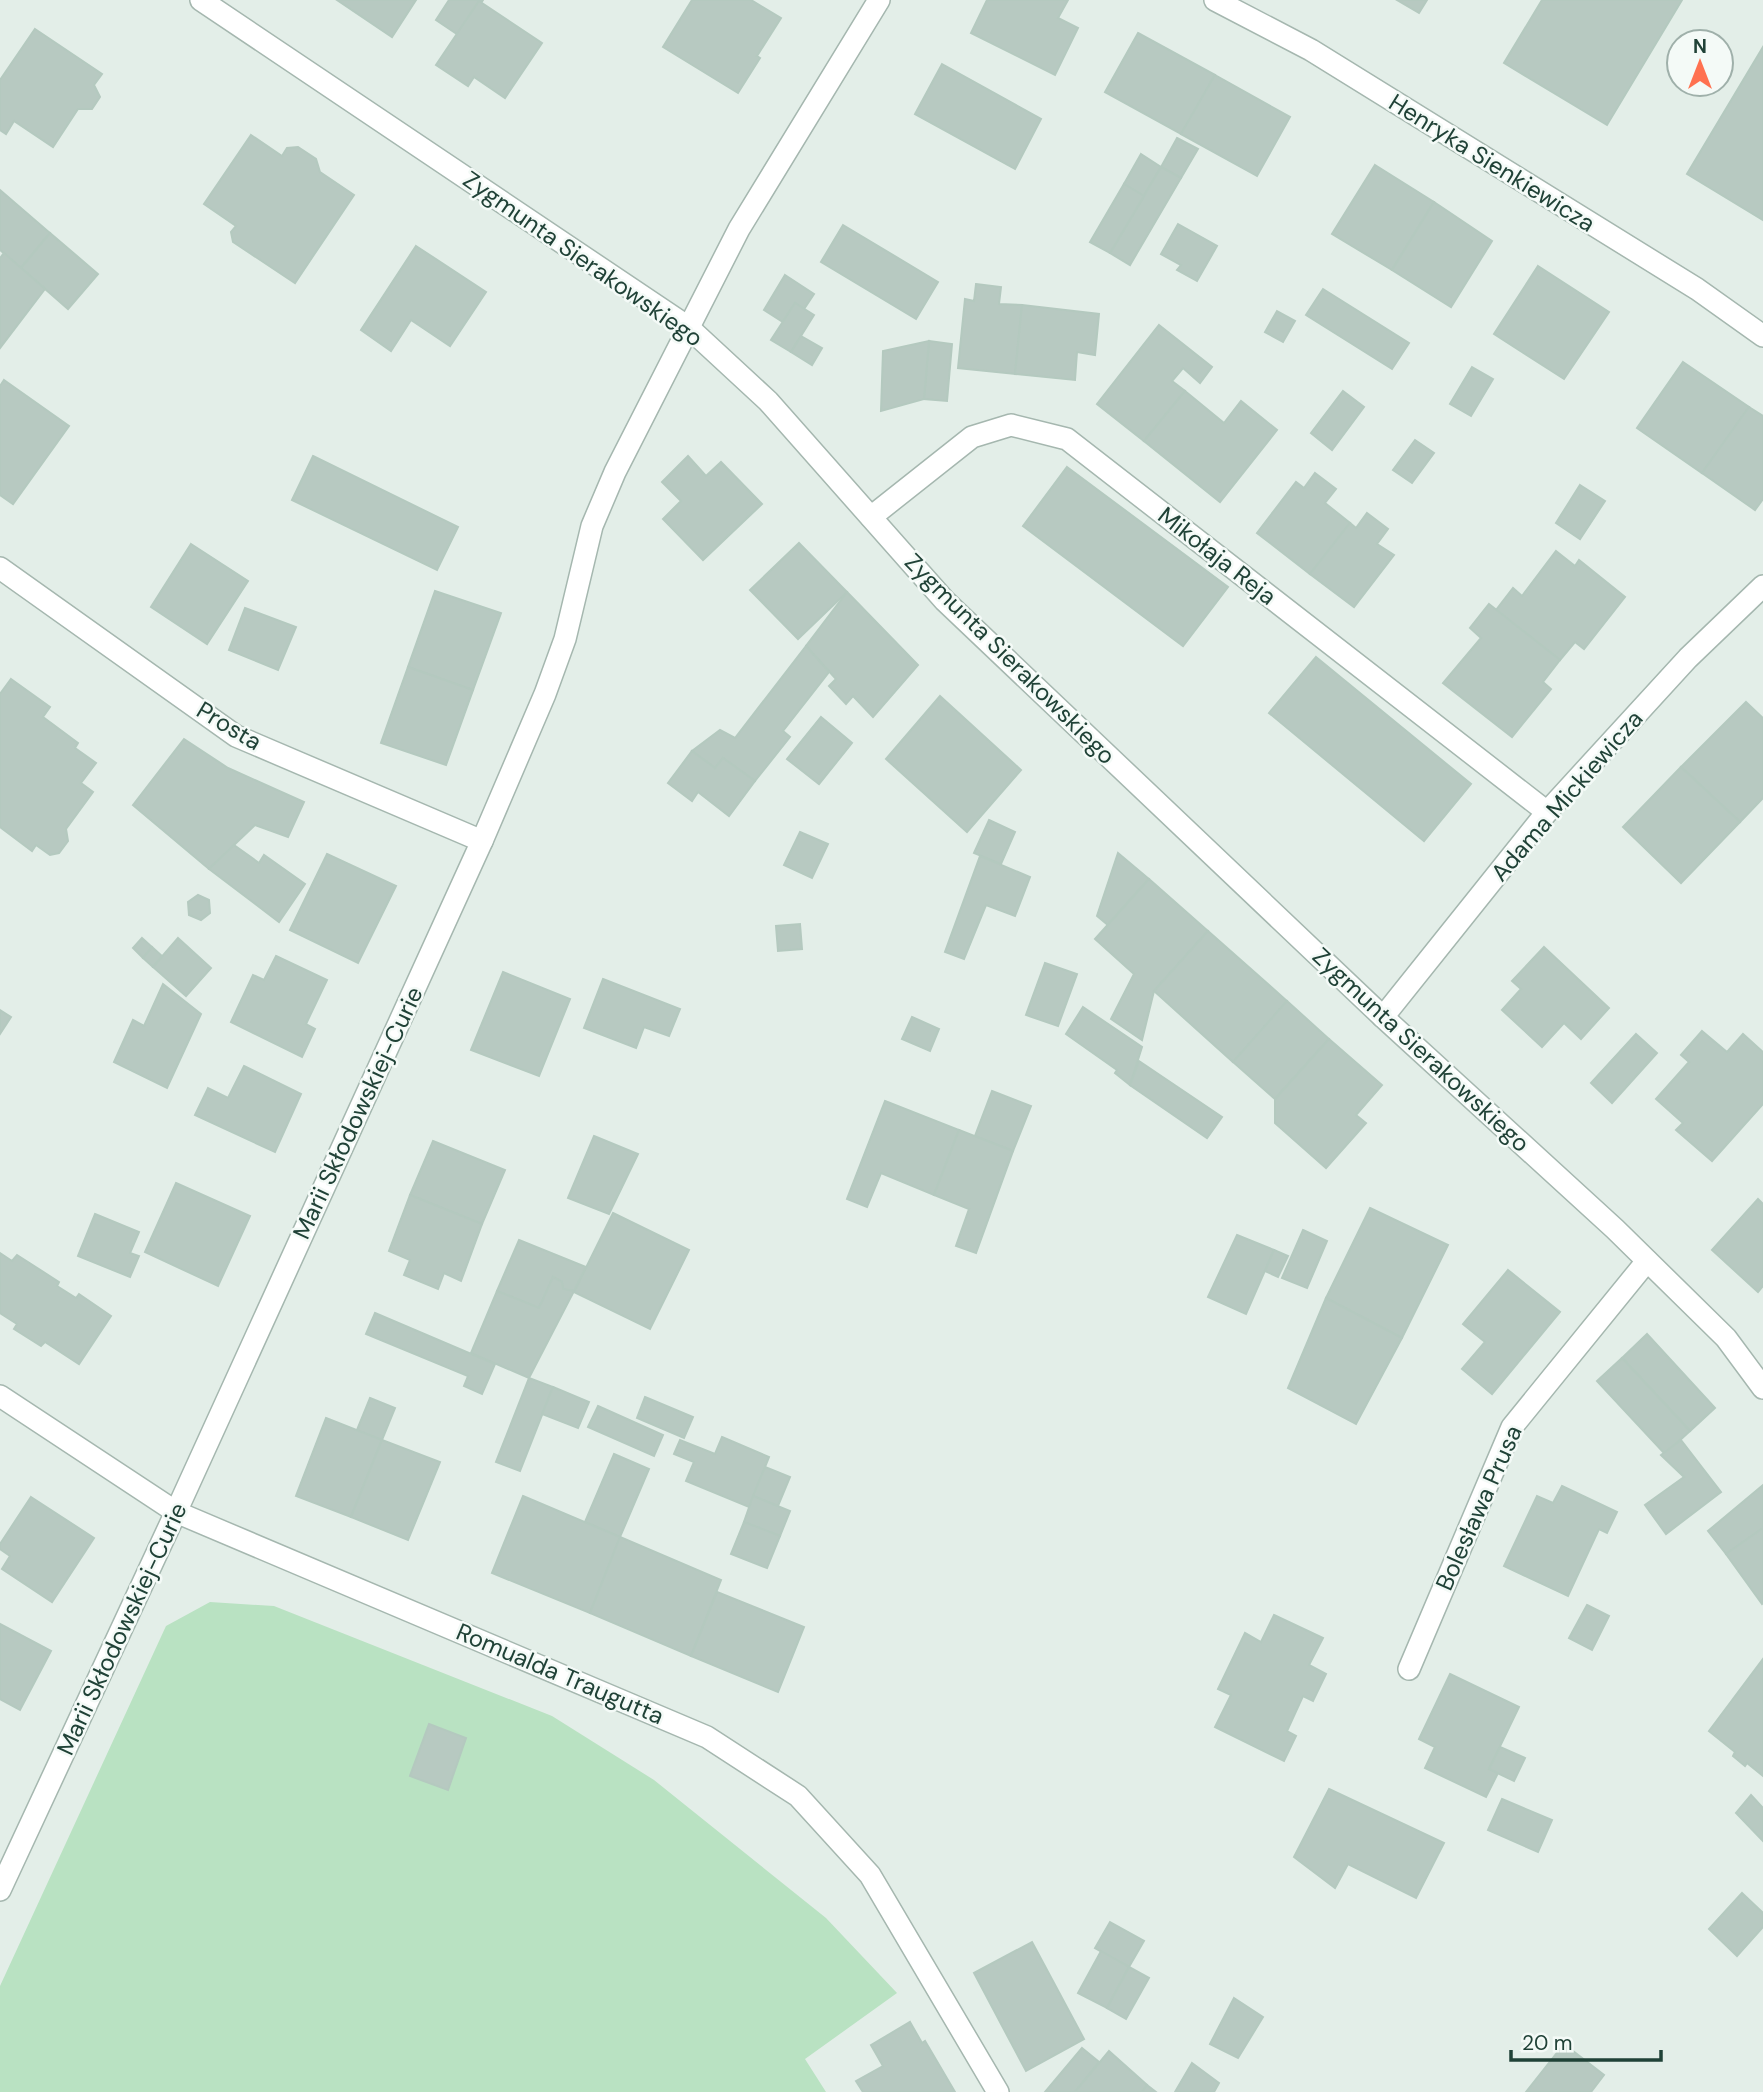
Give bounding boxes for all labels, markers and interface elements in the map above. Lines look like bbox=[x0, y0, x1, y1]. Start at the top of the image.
north arrow bbox=[1665, 28, 1735, 98]
text: N bbox=[1693, 34, 1707, 59]
street label: Henryka Sienkiewicza bbox=[1383, 87, 1601, 239]
street label: Zygmunta Sierakowskiego bbox=[457, 164, 709, 353]
street label: Mikołaja Reja bbox=[1152, 500, 1283, 611]
street label: Zygmunta Sierakowskiego bbox=[898, 547, 1122, 771]
street label: Prosta bbox=[191, 694, 267, 757]
street label: Adama Mickiewicza bbox=[1484, 704, 1649, 888]
street label: Zygmunta Sierakowskiego bbox=[1306, 941, 1536, 1158]
street label: Marii Skłodowskiej-Curie bbox=[285, 982, 430, 1244]
street label: Bolesława Prusa bbox=[1428, 1420, 1529, 1595]
street label: Marii Skłodowskiej-Curie bbox=[49, 1498, 194, 1760]
street label: Romualda Traugutta bbox=[452, 1616, 669, 1731]
scale bar bbox=[1511, 2018, 1662, 2062]
text: 20 m bbox=[1522, 2029, 1573, 2057]

